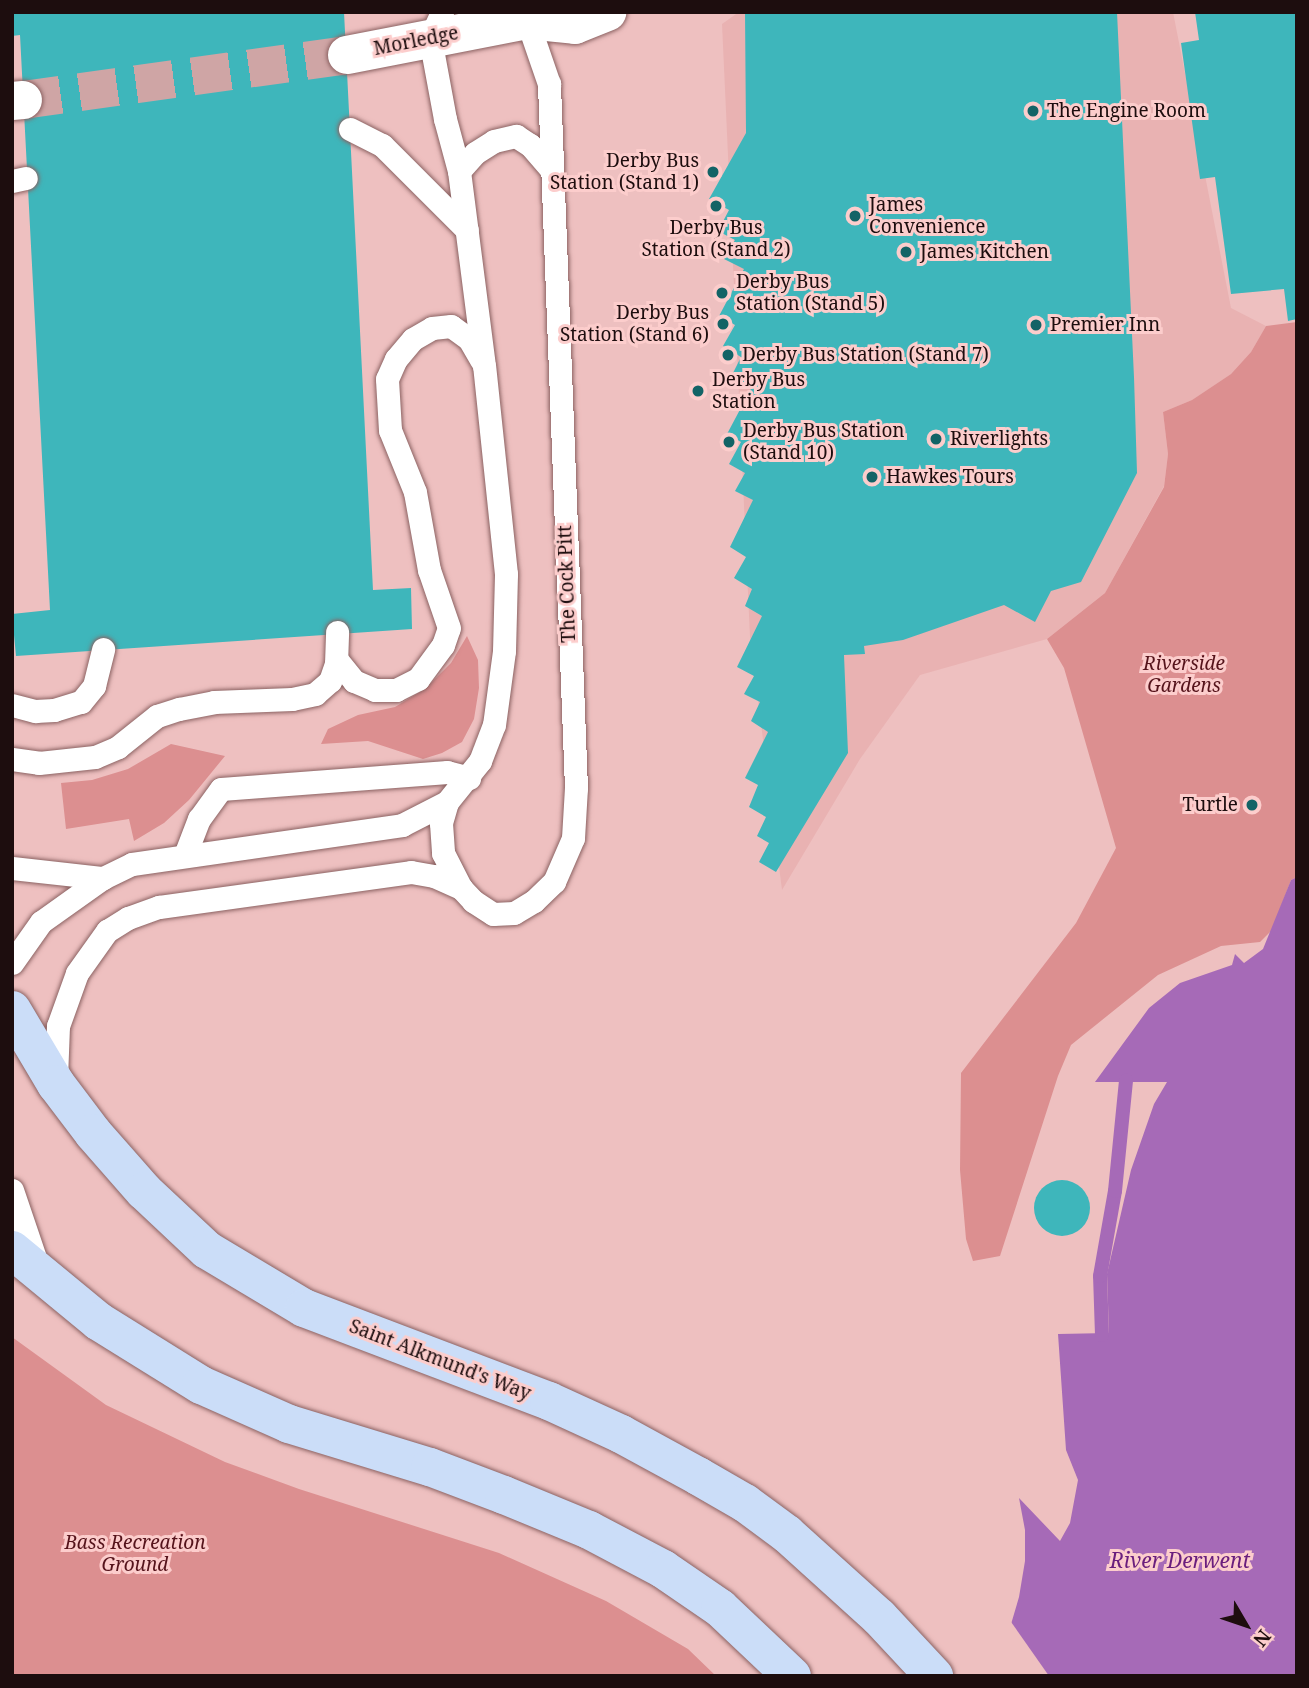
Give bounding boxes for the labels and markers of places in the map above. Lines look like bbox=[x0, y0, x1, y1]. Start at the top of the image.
place label: The Engine Room bbox=[1047, 100, 1206, 122]
marker: The Engine Room bbox=[1025, 103, 1041, 119]
place label: Derby Bus Station (Stand 1) bbox=[550, 150, 699, 194]
marker: Derby Bus Station (Stand 1) bbox=[705, 164, 721, 180]
place label: James Convenience bbox=[869, 194, 985, 238]
marker: Derby Bus Station (Stand 2) bbox=[708, 198, 724, 214]
marker: James Convenience bbox=[847, 208, 863, 224]
place label: Derby Bus Station (Stand 2) bbox=[642, 217, 790, 261]
place label: James Kitchen bbox=[920, 241, 1049, 263]
marker: James Kitchen bbox=[898, 244, 914, 260]
place label: Derby Bus Station (Stand 5) bbox=[736, 271, 885, 315]
marker: Derby Bus Station (Stand 5) bbox=[714, 285, 730, 301]
place label: Derby Bus Station (Stand 6) bbox=[560, 302, 709, 346]
place label: Premier Inn bbox=[1050, 314, 1160, 336]
marker: Derby Bus Station (Stand 6) bbox=[715, 316, 731, 332]
marker: Premier Inn bbox=[1028, 317, 1044, 333]
place label: Derby Bus Station (Stand 7) bbox=[742, 344, 989, 366]
marker: Derby Bus Station (Stand 7) bbox=[720, 347, 736, 363]
place label: Derby Bus Station bbox=[712, 369, 805, 413]
marker: Derby Bus Station bbox=[690, 383, 706, 399]
place label: Derby Bus Station (Stand 10) bbox=[743, 420, 905, 464]
place label: Riverlights bbox=[950, 428, 1048, 450]
marker: Riverlights bbox=[928, 431, 944, 447]
marker: Derby Bus Station (Stand 10) bbox=[721, 434, 737, 450]
place label: Hawkes Tours bbox=[886, 466, 1014, 488]
marker: Hawkes Tours bbox=[864, 469, 880, 485]
place label: Turtle bbox=[1183, 794, 1238, 816]
marker: Turtle bbox=[1244, 797, 1260, 813]

